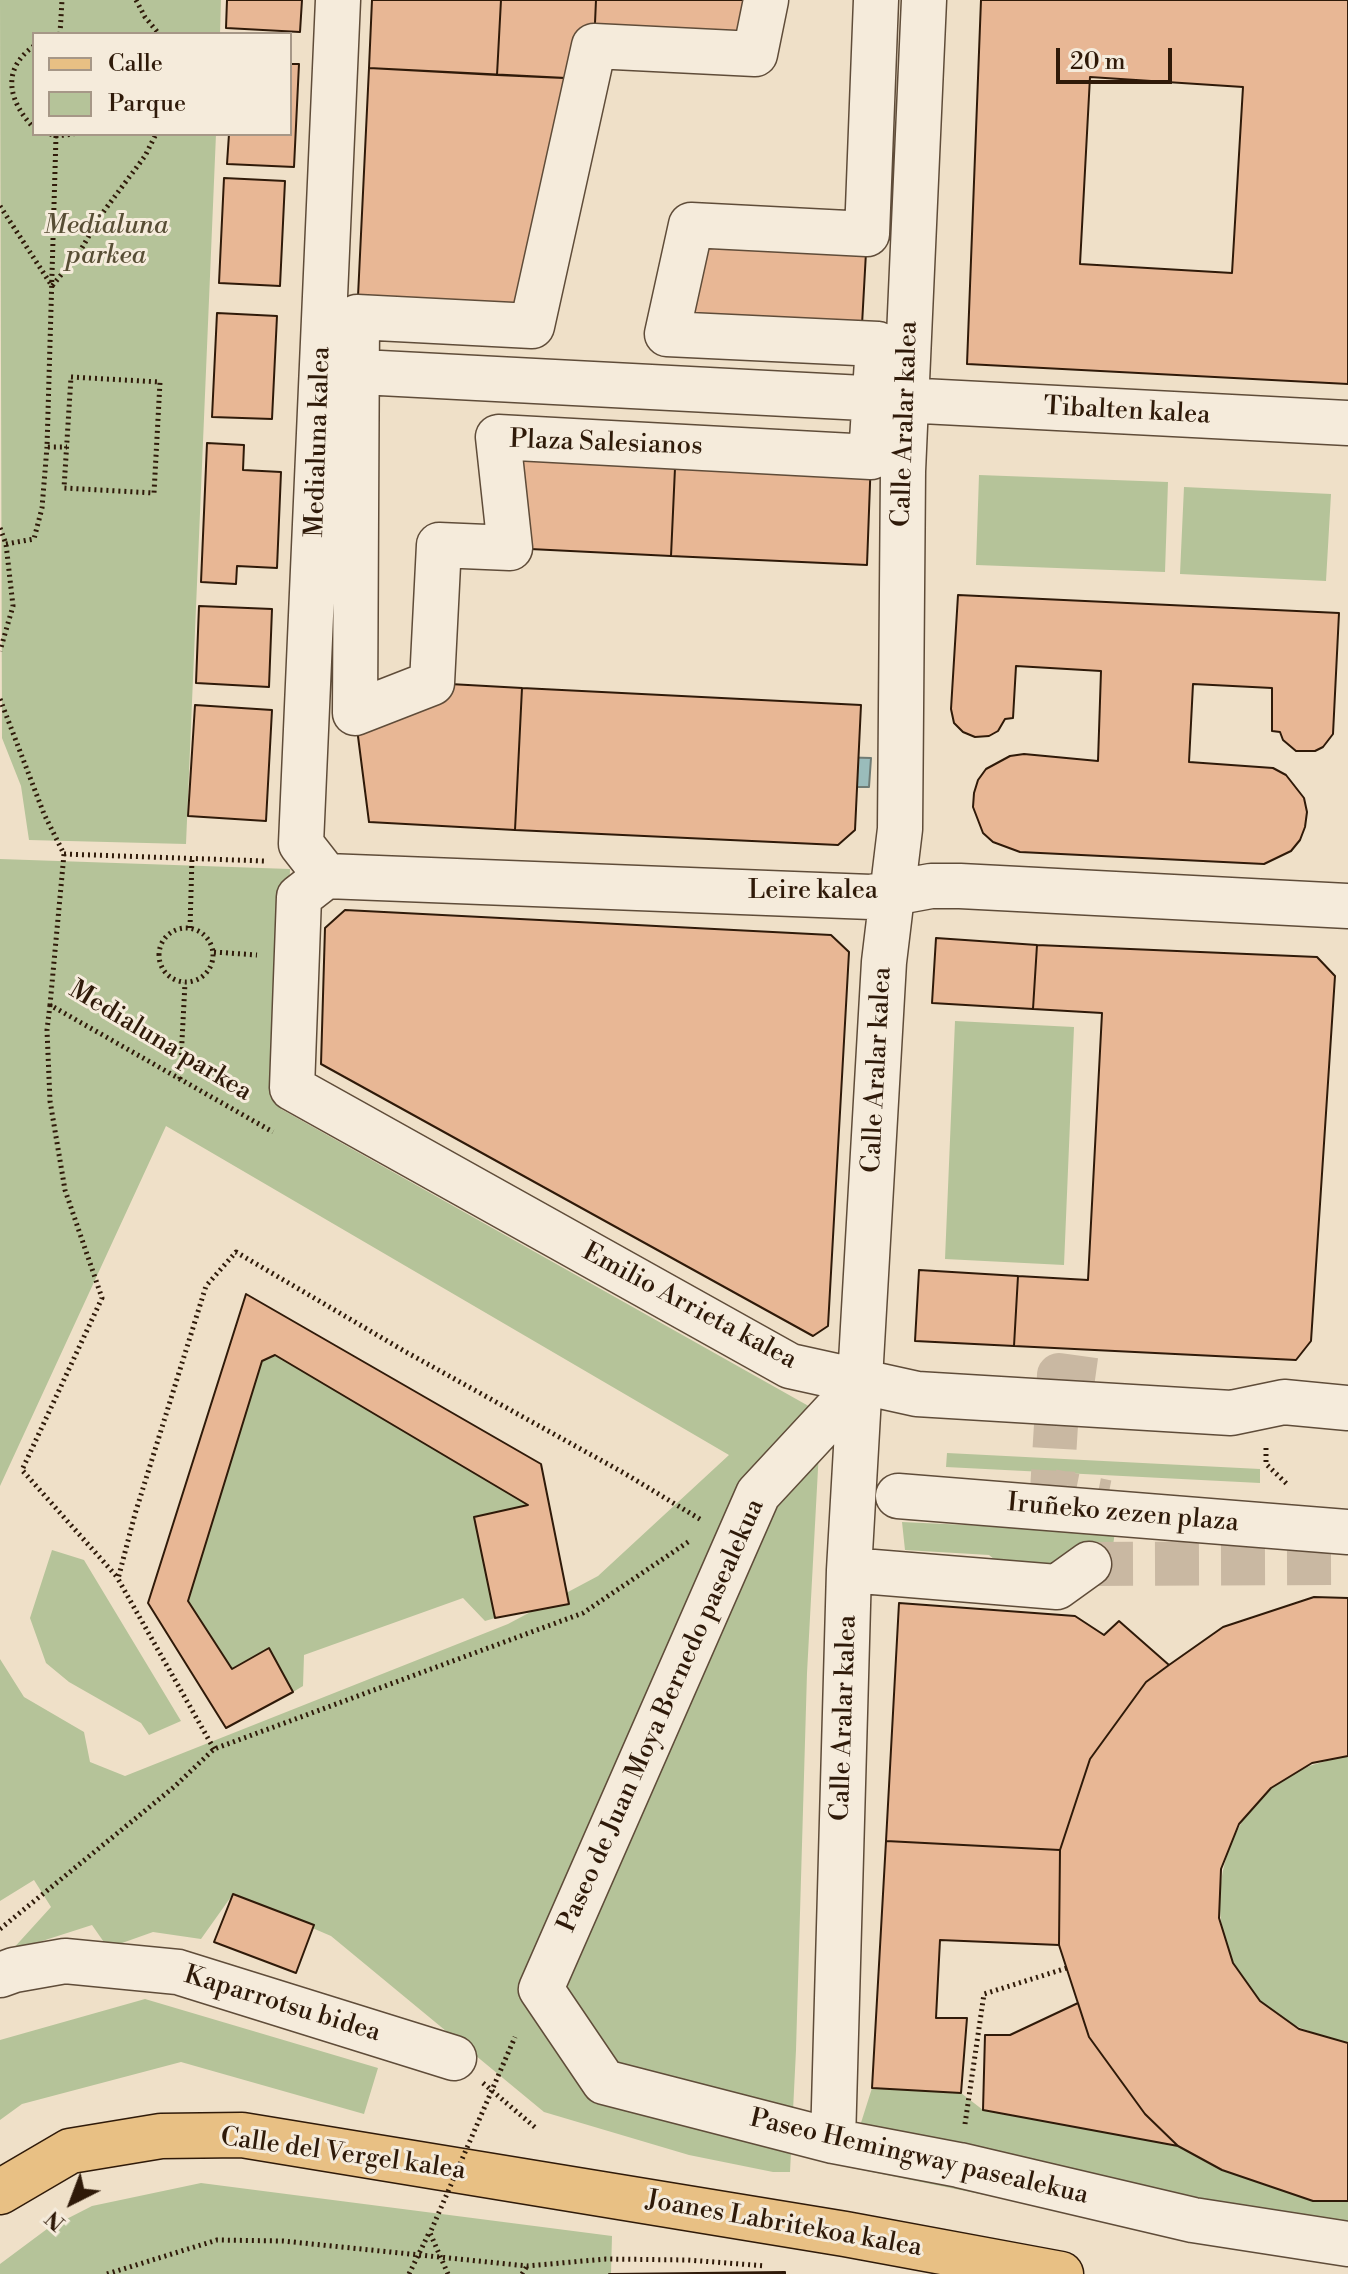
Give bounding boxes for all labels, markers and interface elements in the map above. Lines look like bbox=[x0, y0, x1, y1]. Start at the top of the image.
legend bbox=[32, 32, 292, 136]
scale bar bbox=[1060, 32, 1176, 82]
text: 20 m bbox=[1070, 47, 1126, 77]
text: Calle bbox=[108, 49, 163, 79]
text: Parque bbox=[108, 89, 186, 119]
park label: Medialuna parkea bbox=[44, 211, 168, 272]
street label: Calle Aralar kalea bbox=[887, 321, 925, 527]
street label: Medialuna kalea bbox=[300, 346, 338, 538]
street label: Tibalten kalea bbox=[1043, 392, 1211, 432]
street label: Plaza Salesianos bbox=[509, 425, 703, 463]
street label: Leire kalea bbox=[748, 876, 878, 908]
street label: Calle Aralar kalea bbox=[857, 966, 899, 1174]
street label: Medialuna parkea bbox=[63, 975, 257, 1109]
street label: Emilio Arrieta kalea bbox=[576, 1237, 802, 1377]
street label: Iruñeko zezen plaza bbox=[1006, 1488, 1240, 1540]
street label: Paseo de Juan Moya Bernedo pasealekua bbox=[552, 1495, 772, 1937]
street label: Calle Aralar kalea bbox=[826, 1615, 864, 1821]
street label: Kaparrotsu bidea bbox=[180, 1960, 384, 2050]
street label: Paseo Hemingway pasealekua bbox=[747, 2104, 1091, 2212]
street label: Calle del Vergel kalea bbox=[218, 2122, 468, 2188]
north arrow bbox=[32, 2162, 112, 2242]
street label: Joanes Labritekoa kalea bbox=[644, 2185, 924, 2265]
text: N bbox=[40, 2204, 71, 2236]

